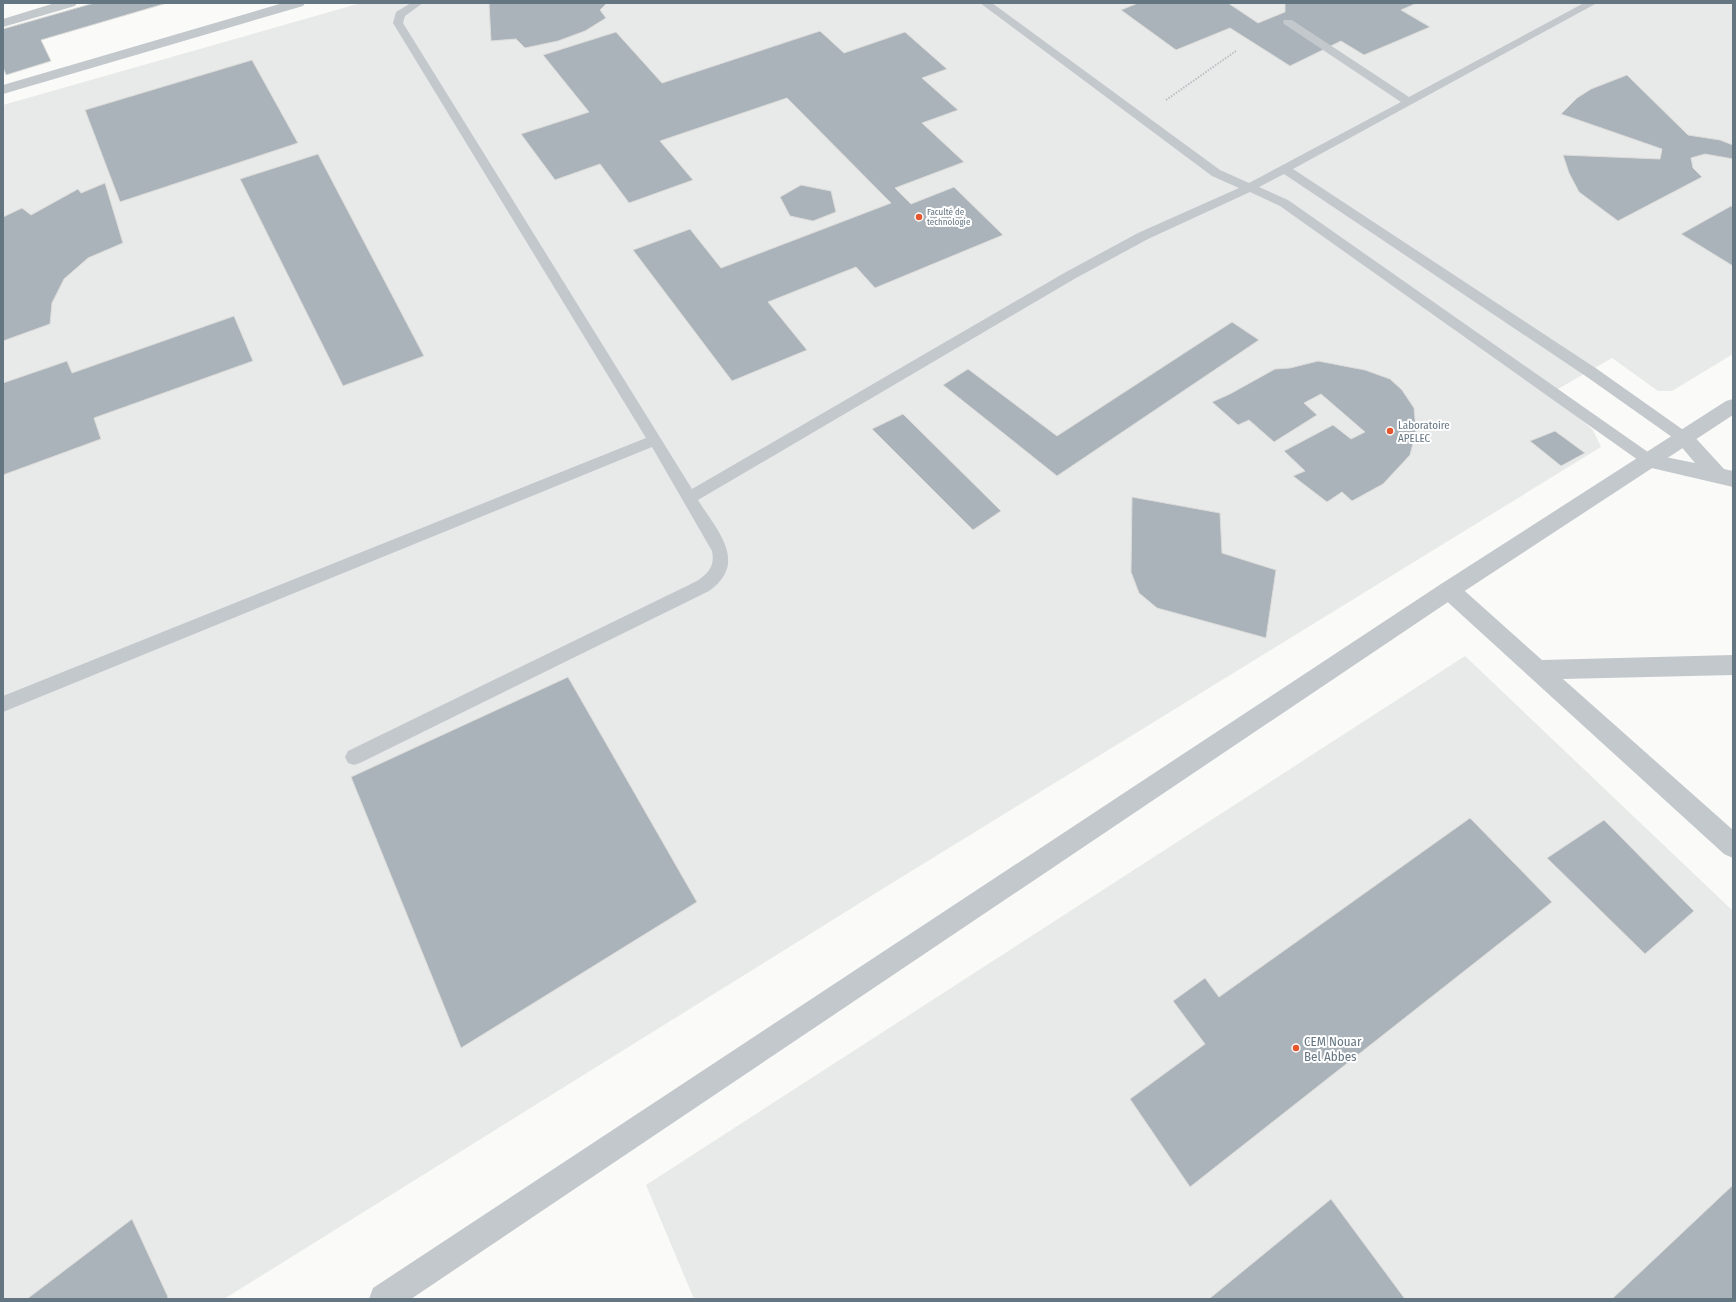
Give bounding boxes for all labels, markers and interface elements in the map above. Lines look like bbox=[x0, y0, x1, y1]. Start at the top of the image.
place label: Faculté de technologie bbox=[927, 207, 971, 227]
marker: Faculté de technologie bbox=[914, 212, 924, 222]
place label: Laboratoire APELEC bbox=[1398, 419, 1450, 445]
marker: Laboratoire APELEC bbox=[1385, 426, 1395, 436]
place label: CEM Nouar Bel Abbes bbox=[1304, 1034, 1362, 1064]
marker: CEM Nouar Bel Abbes bbox=[1291, 1043, 1301, 1053]

